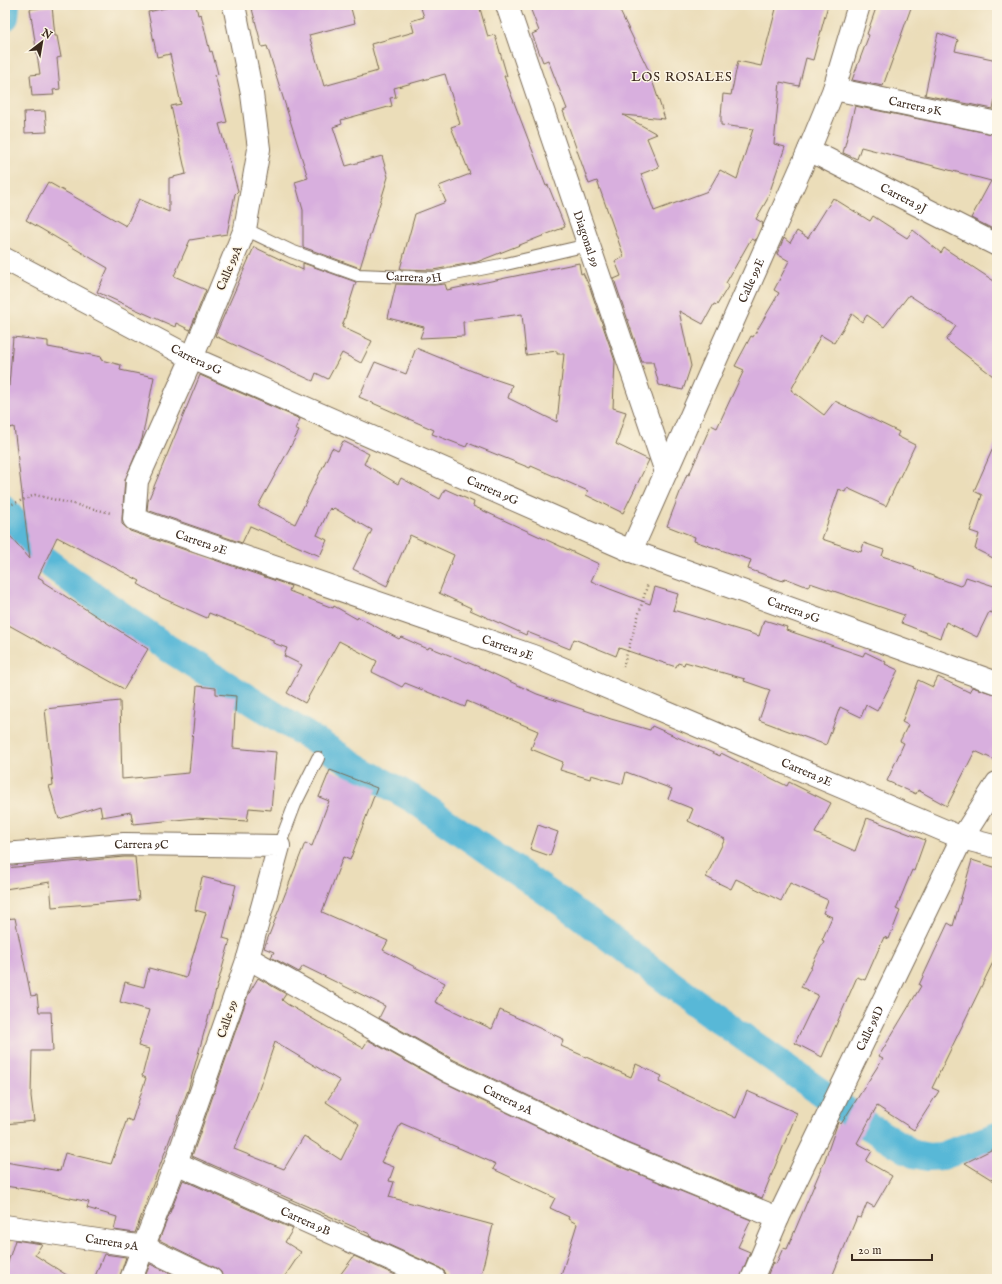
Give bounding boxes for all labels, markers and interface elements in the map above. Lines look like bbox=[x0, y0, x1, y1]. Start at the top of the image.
north arrow bbox=[22, 22, 62, 62]
text: N bbox=[38, 25, 55, 43]
district label: LOS ROSALES bbox=[631, 69, 733, 86]
street label: Carrera 9K bbox=[887, 94, 944, 119]
street label: Carrera 9J bbox=[877, 180, 929, 217]
street label: Diagonal 99 bbox=[570, 209, 603, 269]
street label: Calle 99A bbox=[213, 243, 246, 293]
street label: Calle 99E bbox=[735, 256, 768, 305]
street label: Carrera 9H bbox=[386, 269, 443, 286]
street label: Carrera 9G bbox=[168, 341, 224, 378]
street label: Carrera 9G bbox=[464, 473, 521, 509]
street label: Carrera 9E bbox=[173, 527, 229, 558]
street label: Carrera 9G bbox=[765, 594, 822, 627]
street label: Carrera 9E bbox=[480, 632, 536, 664]
street label: Carrera 9E bbox=[779, 755, 834, 790]
street label: Carrera 9C bbox=[114, 837, 169, 853]
street label: Calle 99 bbox=[214, 998, 241, 1040]
street label: Calle 98D bbox=[853, 1003, 888, 1053]
street label: Carrera 9A bbox=[480, 1082, 536, 1119]
street label: Carrera 9B bbox=[278, 1204, 333, 1239]
street label: Carrera 9A bbox=[84, 1231, 140, 1254]
scale bar bbox=[852, 1236, 932, 1262]
text: 20 m bbox=[858, 1243, 881, 1258]

